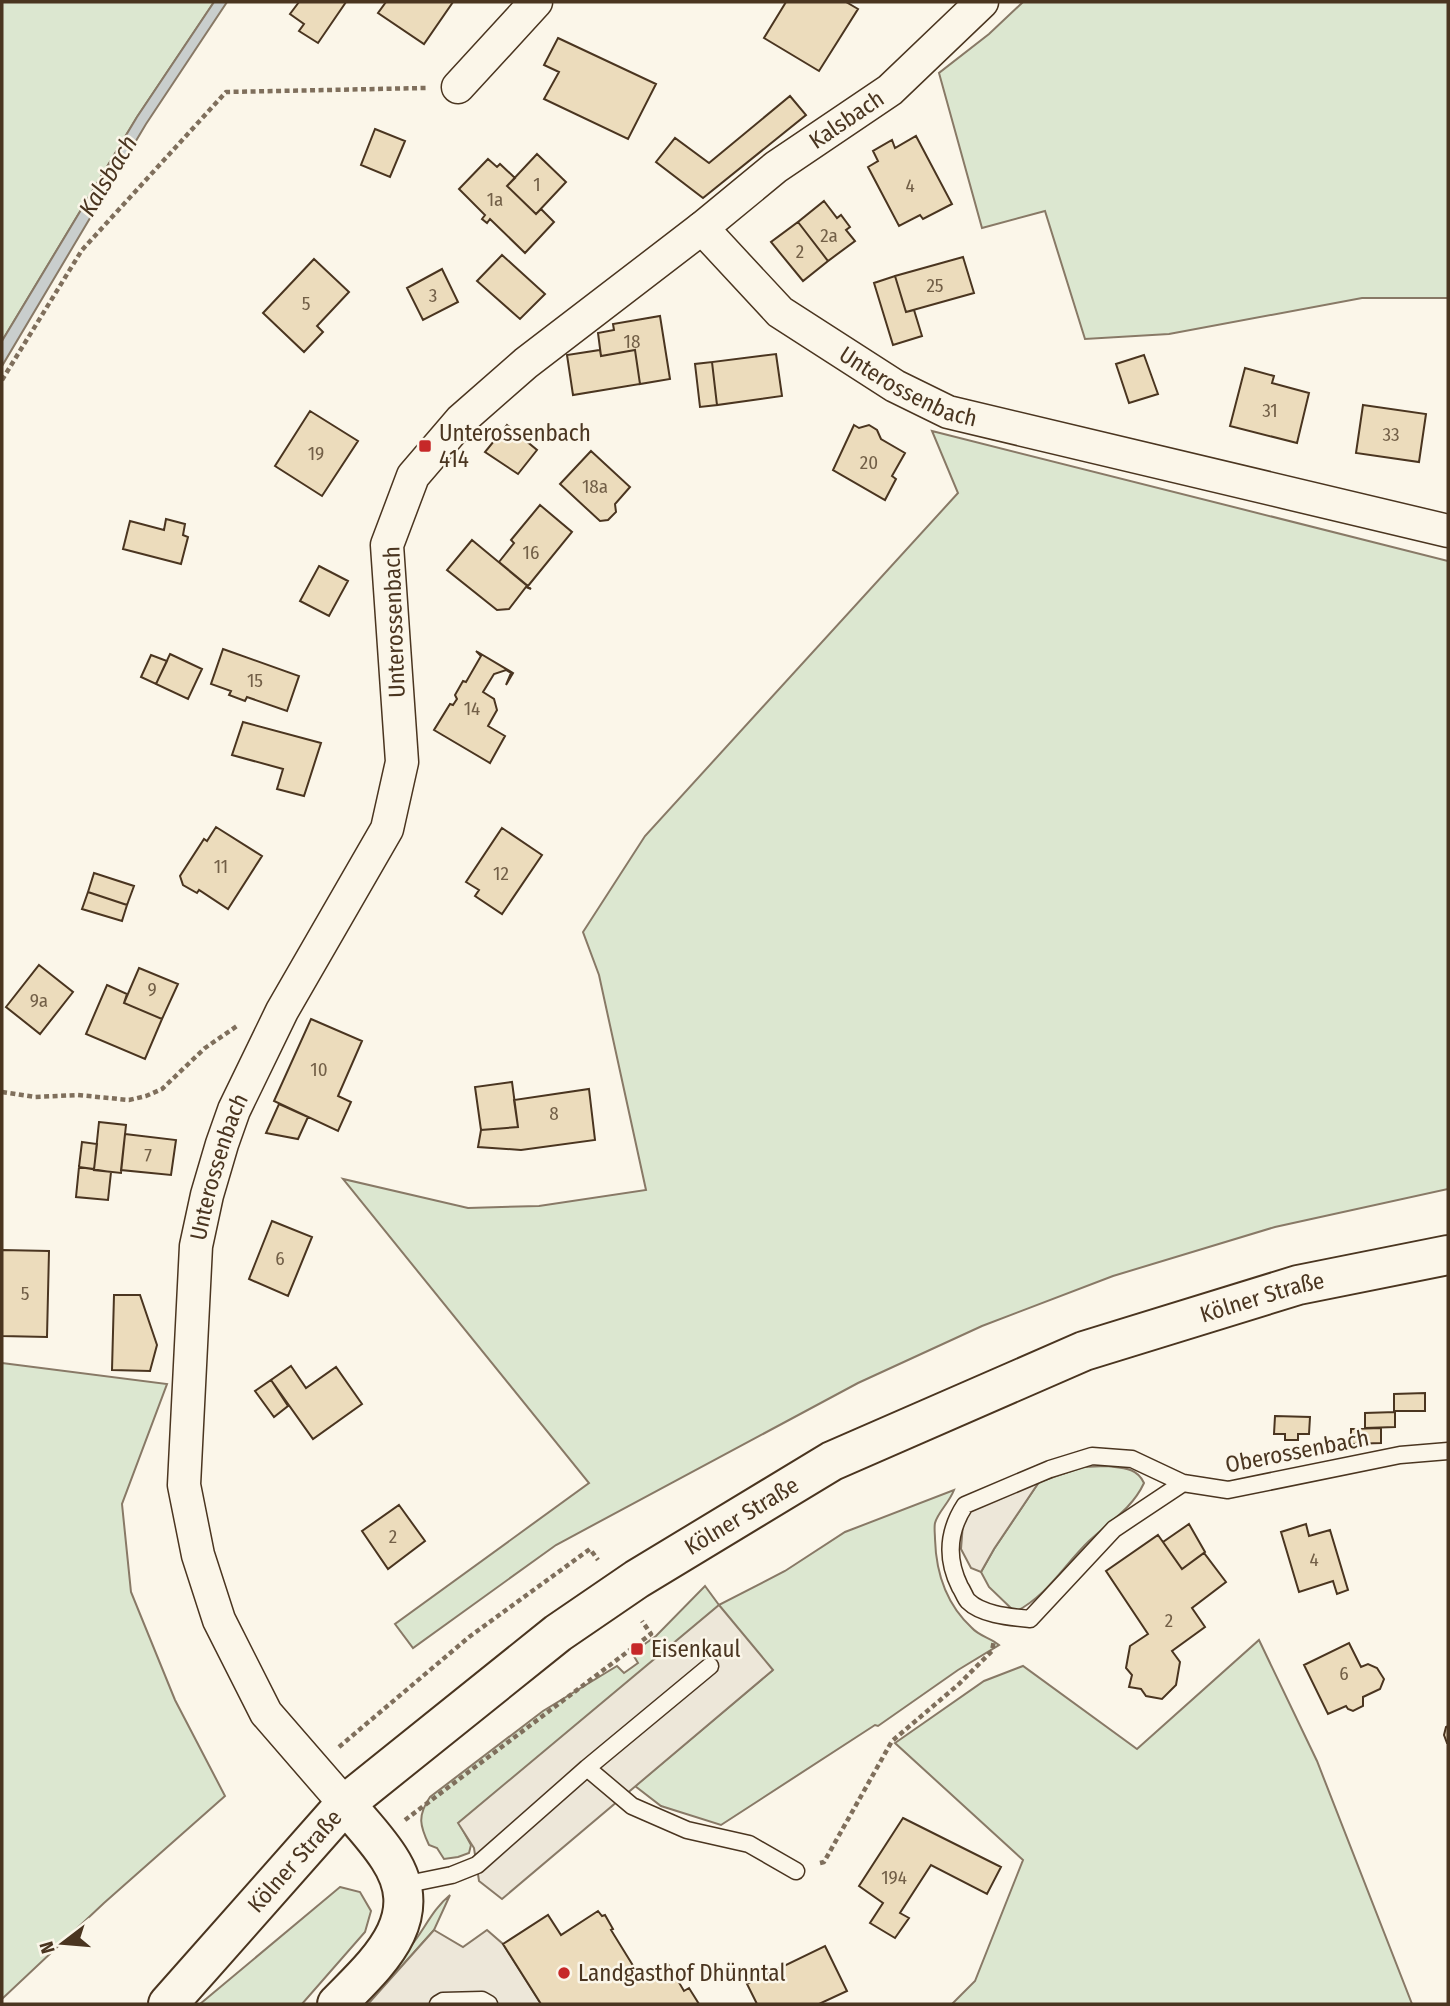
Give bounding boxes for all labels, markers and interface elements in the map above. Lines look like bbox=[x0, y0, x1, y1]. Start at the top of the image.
street label: Kalsbach bbox=[804, 84, 889, 155]
water label: Kalsbach bbox=[73, 131, 143, 221]
house number: 1 bbox=[533, 173, 541, 196]
house number: 4 bbox=[905, 174, 915, 197]
house number: 1a bbox=[487, 188, 503, 211]
house number: 2a bbox=[820, 224, 838, 247]
house number: 2 bbox=[796, 240, 804, 263]
house number: 25 bbox=[926, 274, 944, 297]
house number: 3 bbox=[429, 284, 437, 307]
house number: 5 bbox=[302, 292, 310, 315]
house number: 18 bbox=[624, 330, 640, 353]
street label: Unterossenbach bbox=[834, 340, 980, 432]
house number: 31 bbox=[1262, 399, 1278, 422]
place label: Unterossenbach 414 bbox=[439, 419, 591, 473]
house number: 33 bbox=[1382, 423, 1400, 446]
marker: Unterossenbach 414 bbox=[417, 438, 433, 454]
house number: 19 bbox=[308, 442, 324, 465]
house number: 20 bbox=[860, 451, 878, 474]
house number: 18a bbox=[582, 475, 608, 498]
house number: 16 bbox=[523, 541, 539, 564]
street label: Unterossenbach bbox=[377, 546, 411, 698]
house number: 15 bbox=[247, 669, 263, 692]
house number: 14 bbox=[464, 697, 480, 720]
house number: 11 bbox=[214, 855, 228, 878]
house number: 12 bbox=[493, 862, 509, 885]
house number: 9 bbox=[147, 978, 157, 1001]
house number: 9a bbox=[30, 989, 48, 1012]
house number: 10 bbox=[310, 1058, 328, 1081]
street label: Unterossenbach bbox=[184, 1089, 254, 1243]
house number: 8 bbox=[549, 1102, 559, 1125]
house number: 7 bbox=[144, 1144, 152, 1167]
house number: 6 bbox=[275, 1247, 285, 1270]
street label: Kölner Straße bbox=[1197, 1266, 1327, 1328]
house number: 5 bbox=[21, 1282, 29, 1305]
street label: Oberossenbach bbox=[1223, 1423, 1371, 1479]
street label: Kölner Straße bbox=[679, 1471, 804, 1561]
house number: 2 bbox=[389, 1525, 397, 1548]
house number: 4 bbox=[1309, 1548, 1319, 1571]
house number: 2 bbox=[1165, 1609, 1173, 1632]
place label: Eisenkaul bbox=[651, 1635, 741, 1663]
marker: Eisenkaul bbox=[629, 1641, 645, 1657]
house number: 6 bbox=[1339, 1662, 1349, 1685]
street label: Kölner Straße bbox=[242, 1804, 348, 1918]
house number: 194 bbox=[881, 1866, 907, 1889]
north arrow bbox=[28, 1908, 98, 1978]
text: N bbox=[35, 1939, 60, 1956]
place label: Landgasthof Dhünntal bbox=[578, 1959, 785, 1987]
marker: Landgasthof Dhünntal bbox=[556, 1965, 572, 1981]

